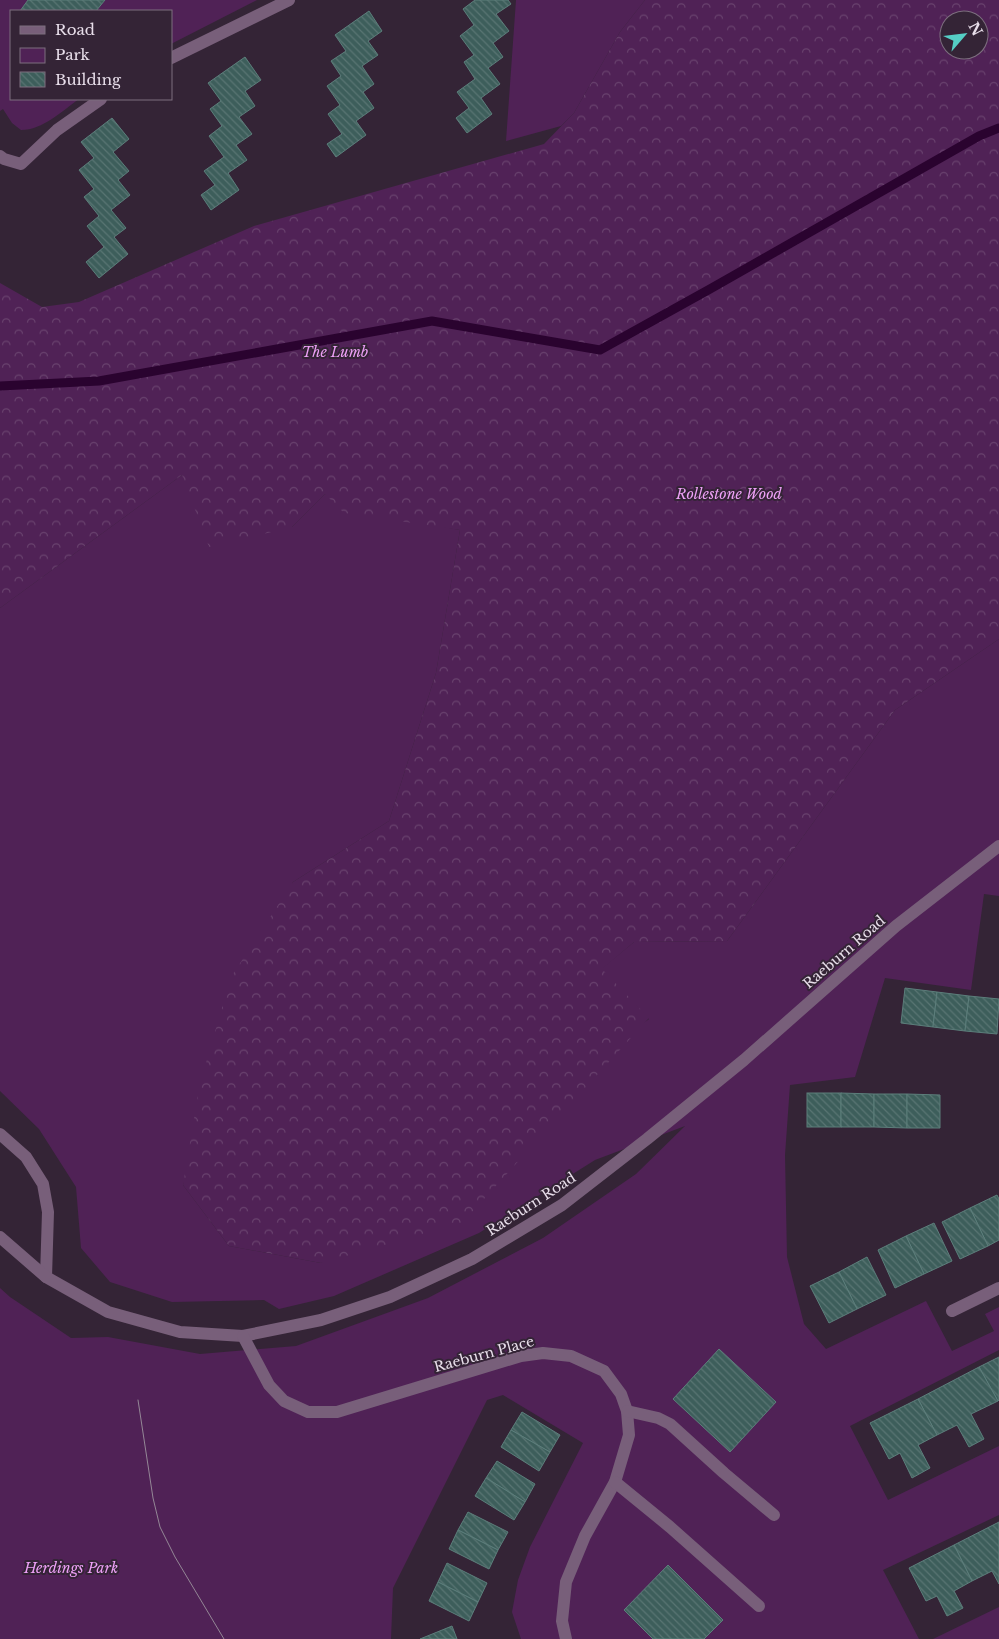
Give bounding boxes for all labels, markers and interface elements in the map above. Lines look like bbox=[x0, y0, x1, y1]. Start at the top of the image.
legend bbox=[10, 10, 172, 100]
north arrow bbox=[939, 10, 989, 60]
text: N bbox=[964, 19, 987, 39]
text: Road bbox=[55, 20, 95, 39]
text: Park bbox=[55, 45, 91, 64]
text: Building bbox=[55, 70, 122, 89]
park label: The Lumb bbox=[302, 343, 368, 361]
park label: Rollestone Wood bbox=[675, 485, 783, 503]
street label: Raeburn Road bbox=[799, 911, 889, 993]
street label: Raeburn Road bbox=[483, 1168, 580, 1240]
street label: Raeburn Place bbox=[432, 1332, 536, 1376]
park label: Herdings Park bbox=[23, 1559, 118, 1577]

